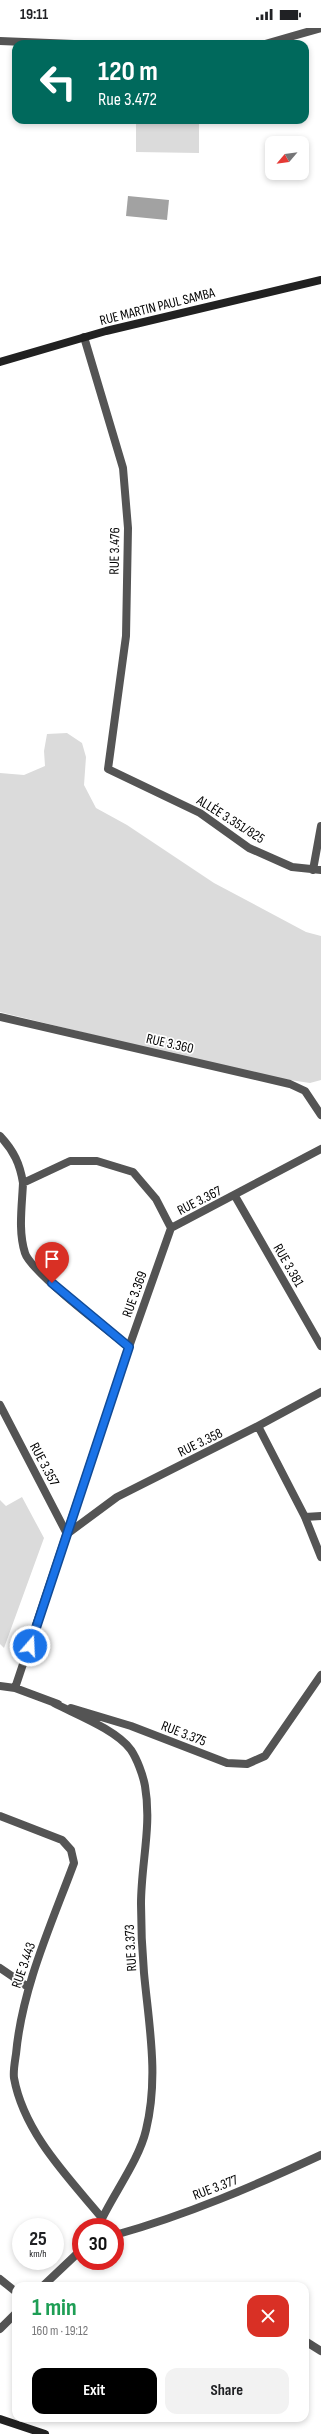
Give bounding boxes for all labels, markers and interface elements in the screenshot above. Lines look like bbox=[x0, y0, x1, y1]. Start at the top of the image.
text: 19:11 bbox=[20, 5, 48, 24]
text: 120 m bbox=[98, 55, 158, 88]
icon: left bbox=[32, 56, 84, 108]
text: Rue 3.472 bbox=[98, 89, 157, 110]
north arrow bbox=[265, 136, 309, 180]
map controls bbox=[265, 136, 309, 180]
street label: RUE MARTIN PAUL SAMBA bbox=[98, 284, 217, 329]
street label: RUE 3.476 bbox=[106, 527, 123, 575]
street label: ALLÉE 3.351/825 bbox=[193, 791, 268, 847]
street label: RUE 3.360 bbox=[145, 1030, 195, 1057]
street label: RUE 3.367 bbox=[174, 1182, 225, 1219]
street label: RUE 3.381 bbox=[270, 1241, 308, 1290]
pin bbox=[35, 1242, 69, 1283]
icon: arrive bbox=[41, 1248, 63, 1270]
street label: RUE 3.369 bbox=[118, 1269, 151, 1320]
street label: RUE 3.358 bbox=[175, 1424, 225, 1460]
street label: RUE 3.357 bbox=[26, 1440, 63, 1489]
position arrow bbox=[9, 1625, 51, 1667]
street label: RUE 3.375 bbox=[159, 1717, 209, 1750]
street label: RUE 3.373 bbox=[121, 1924, 140, 1972]
street label: RUE 3.443 bbox=[8, 1940, 39, 1990]
street label: RUE 3.377 bbox=[190, 2171, 240, 2204]
speed limit sign: 30 bbox=[72, 2218, 124, 2270]
text: 25 bbox=[29, 2227, 47, 2251]
text: km/h bbox=[29, 2248, 47, 2260]
text: 1 min bbox=[32, 2293, 77, 2322]
button: close bbox=[247, 2295, 289, 2337]
text: 160 m · 19:12 bbox=[32, 2323, 88, 2339]
button: Exit bbox=[32, 2368, 157, 2414]
button: Share bbox=[165, 2368, 289, 2414]

